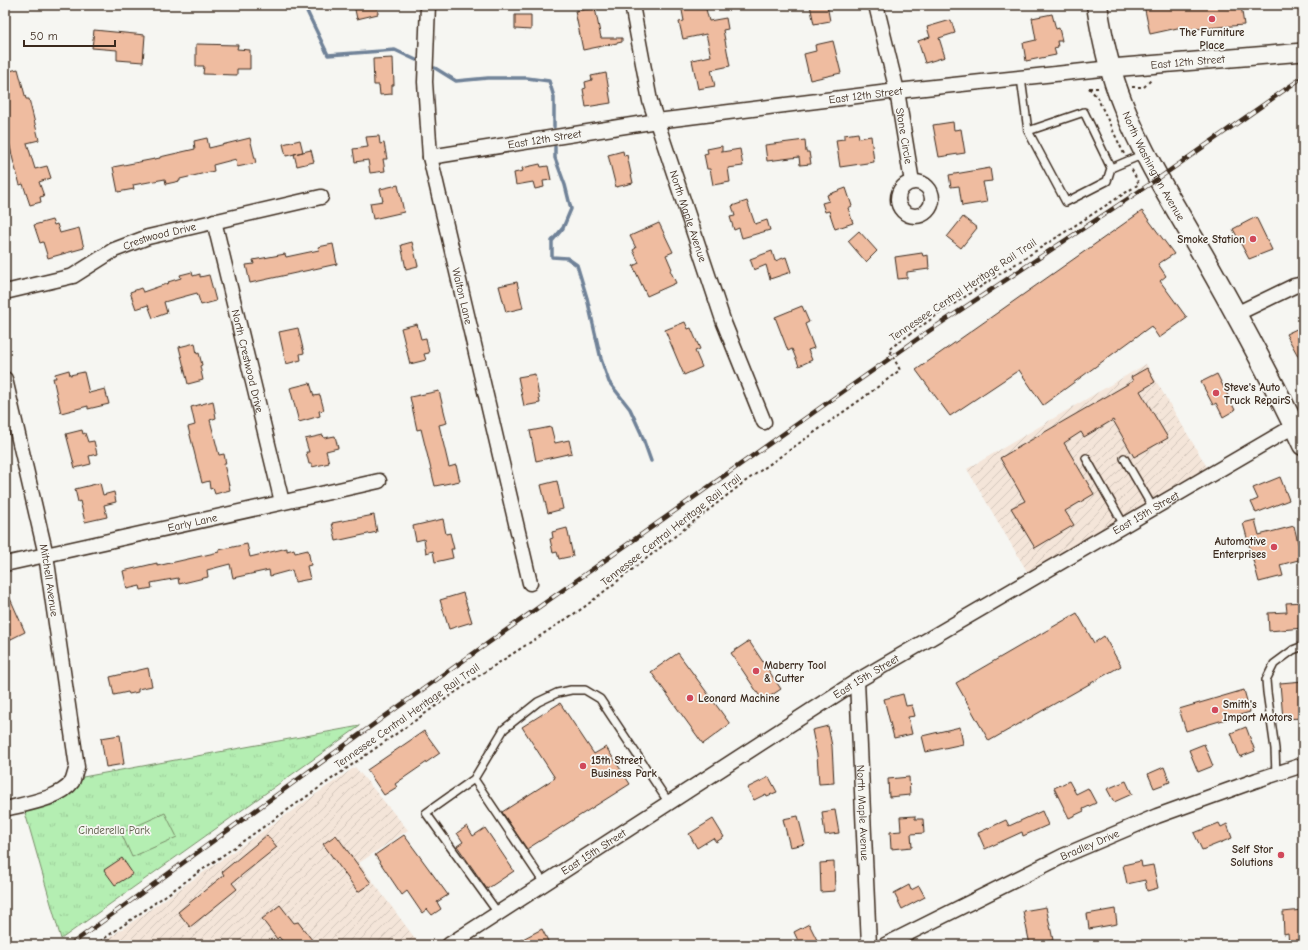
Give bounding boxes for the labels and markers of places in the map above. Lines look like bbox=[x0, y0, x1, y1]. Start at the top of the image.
marker: The Furniture Place bbox=[1207, 14, 1217, 24]
place label: The Furniture Place bbox=[1180, 26, 1245, 52]
place label: Smoke Station bbox=[1177, 233, 1245, 246]
marker: Smoke Station bbox=[1248, 234, 1258, 244]
place label: Steve's Auto Truck RepairS bbox=[1224, 381, 1291, 407]
marker: Steve's Auto Truck RepairS bbox=[1211, 388, 1221, 398]
place label: Automotive Enterprises bbox=[1213, 535, 1267, 561]
marker: Automotive Enterprises bbox=[1269, 542, 1279, 552]
place label: Maberry Tool & Cutter bbox=[764, 659, 826, 685]
marker: Maberry Tool & Cutter bbox=[751, 666, 761, 676]
place label: Leonard Machine bbox=[698, 692, 780, 705]
marker: Leonard Machine bbox=[685, 693, 695, 703]
place label: Smith's Import Motors bbox=[1223, 698, 1293, 724]
marker: Smith's Import Motors bbox=[1210, 705, 1220, 715]
place label: 15th Street Business Park bbox=[591, 754, 658, 780]
marker: 15th Street Business Park bbox=[578, 761, 588, 771]
place label: Self Stor Solutions bbox=[1230, 843, 1274, 869]
marker: Self Stor Solutions bbox=[1276, 850, 1286, 860]

